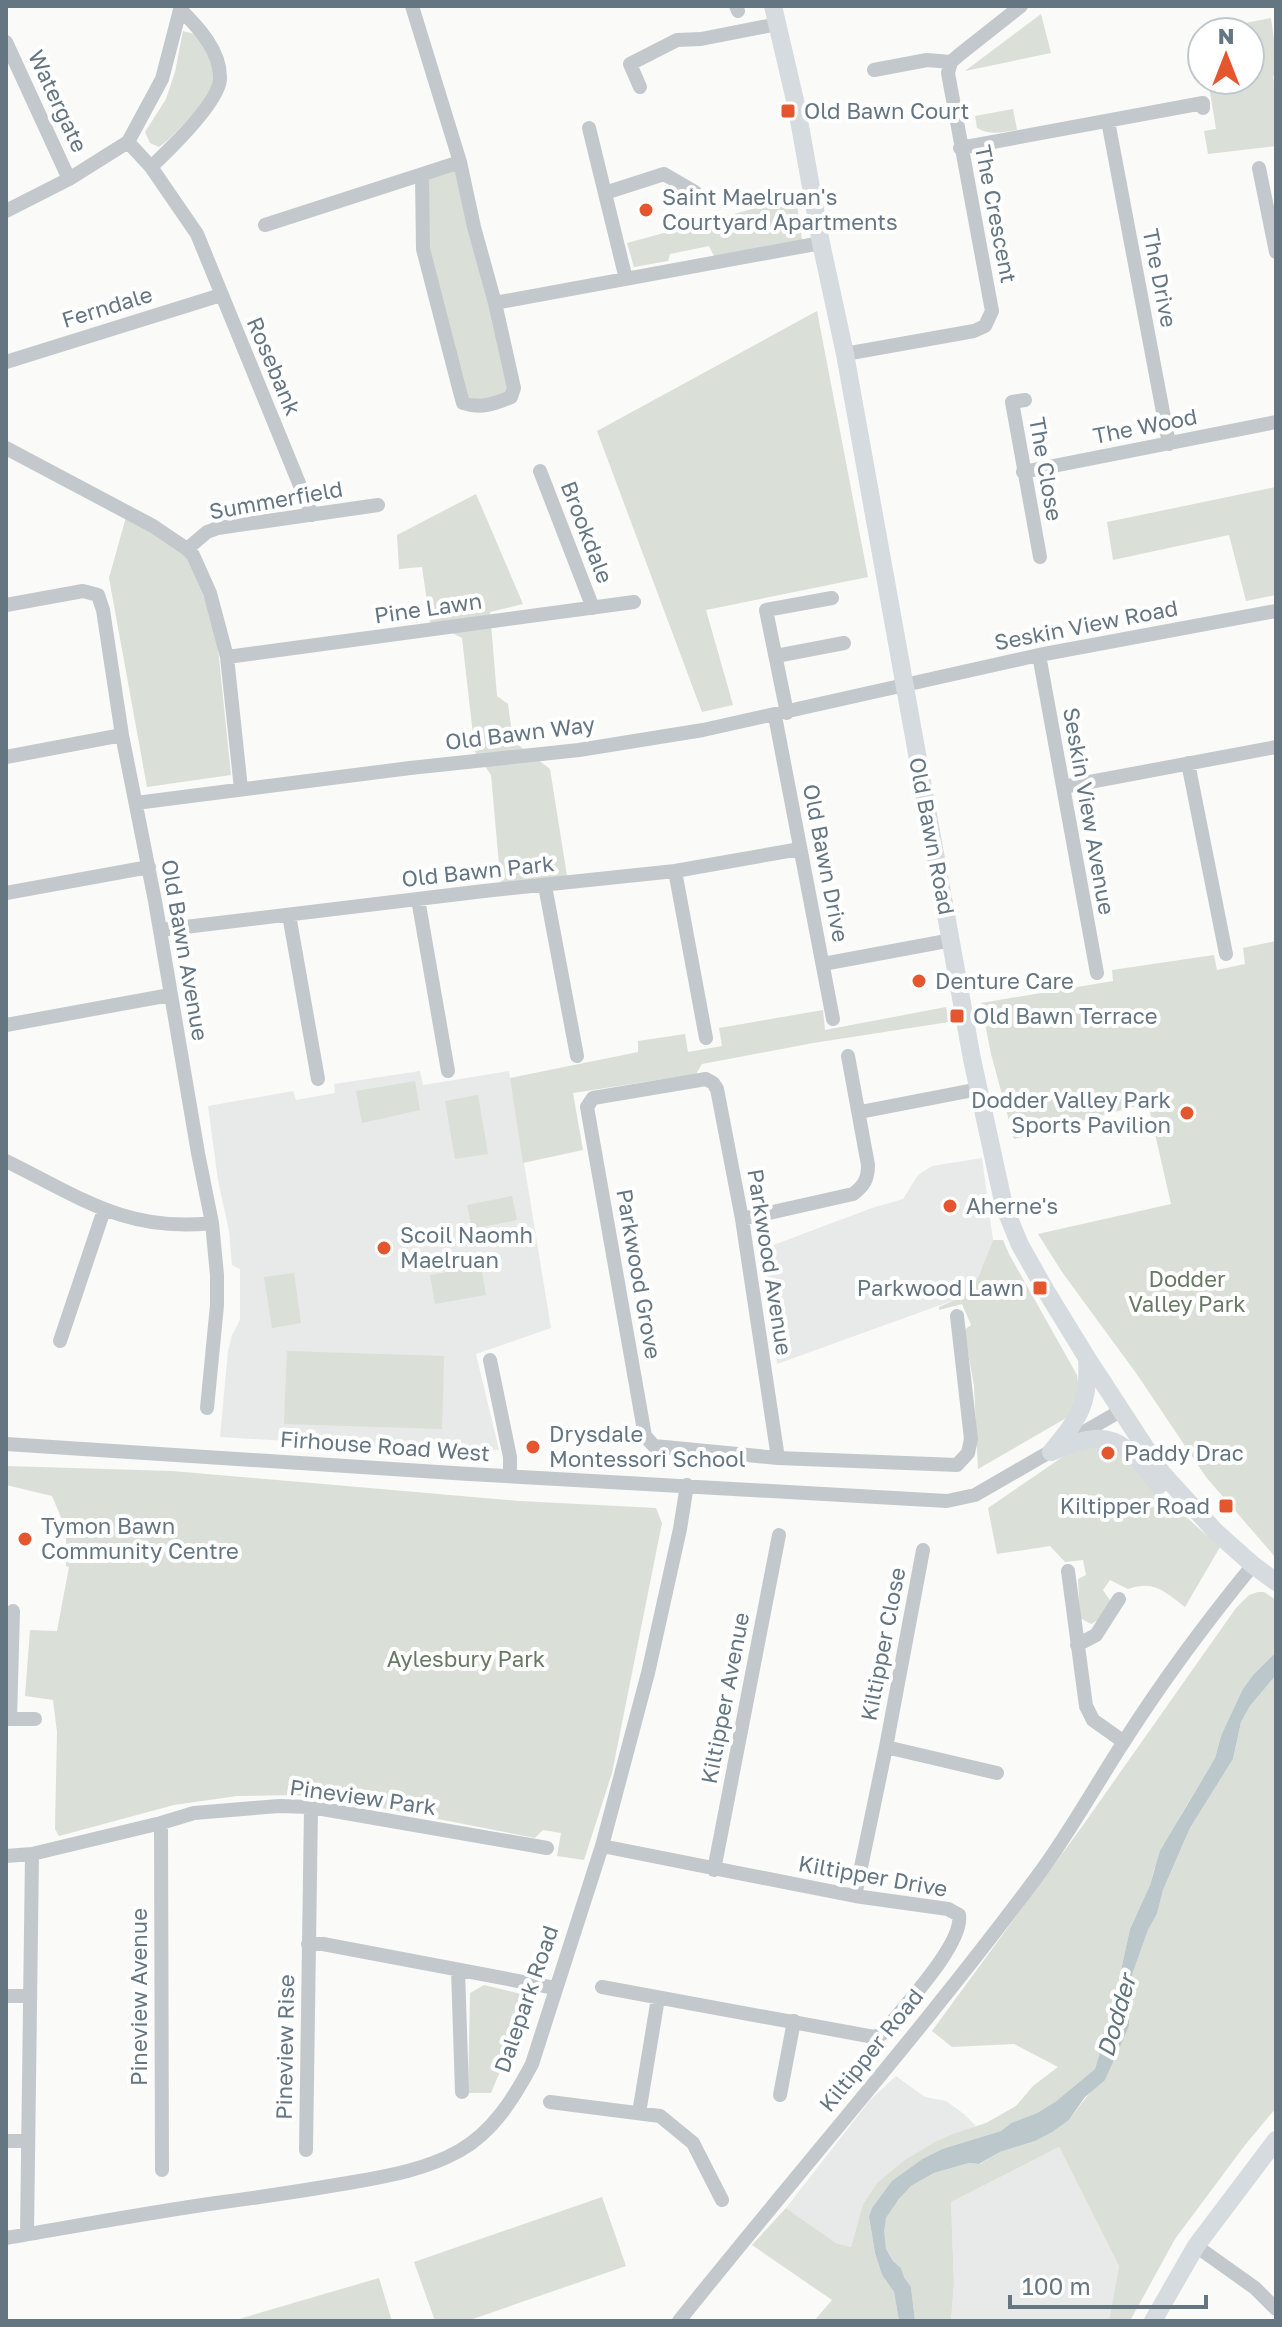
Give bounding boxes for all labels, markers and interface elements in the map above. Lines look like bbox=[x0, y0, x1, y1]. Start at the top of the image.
north arrow bbox=[1186, 16, 1266, 96]
text: N bbox=[1218, 22, 1234, 49]
street label: Watergate bbox=[23, 45, 94, 156]
place label: Old Bawn Court bbox=[804, 97, 969, 124]
marker: Old Bawn Court bbox=[779, 102, 797, 120]
street label: The Crescent bbox=[970, 143, 1023, 285]
place label: Saint Maelruan's Courtyard Apartments bbox=[662, 183, 898, 235]
marker: Saint Maelruan's Courtyard Apartments bbox=[637, 201, 655, 219]
street label: The Drive bbox=[1138, 226, 1183, 330]
street label: Ferndale bbox=[58, 280, 155, 333]
street label: Rosebank bbox=[242, 313, 307, 419]
street label: The Wood bbox=[1090, 402, 1199, 449]
street label: The Close bbox=[1024, 415, 1069, 523]
street label: Summerfield bbox=[207, 474, 345, 525]
street label: Brookdale bbox=[556, 477, 619, 587]
street label: Pine Lawn bbox=[372, 587, 483, 628]
street label: Seskin View Road bbox=[992, 593, 1180, 656]
street label: Seskin View Avenue bbox=[1058, 705, 1121, 917]
street label: Old Bawn Way bbox=[444, 710, 596, 755]
street label: Old Bawn Road bbox=[904, 755, 961, 917]
street label: Old Bawn Drive bbox=[798, 782, 855, 944]
street label: Old Bawn Park bbox=[400, 849, 556, 892]
street label: Old Bawn Avenue bbox=[156, 857, 215, 1043]
place label: Denture Care bbox=[935, 967, 1074, 994]
marker: Denture Care bbox=[910, 972, 928, 990]
place label: Old Bawn Terrace bbox=[973, 1002, 1157, 1029]
marker: Old Bawn Terrace bbox=[948, 1007, 966, 1025]
place label: Dodder Valley Park Sports Pavilion bbox=[971, 1086, 1171, 1138]
marker: Dodder Valley Park Sports Pavilion bbox=[1178, 1104, 1196, 1122]
street label: Parkwood Avenue bbox=[742, 1167, 799, 1357]
street label: Parkwood Grove bbox=[611, 1187, 668, 1361]
place label: Aherne's bbox=[966, 1192, 1058, 1219]
marker: Aherne's bbox=[941, 1197, 959, 1215]
place label: Scoil Naomh Maelruan bbox=[400, 1221, 533, 1273]
marker: Scoil Naomh Maelruan bbox=[375, 1239, 393, 1257]
park label: Dodder Valley Park bbox=[1128, 1265, 1246, 1317]
place label: Parkwood Lawn bbox=[857, 1274, 1024, 1301]
marker: Parkwood Lawn bbox=[1031, 1279, 1049, 1297]
place label: Drysdale Montessori School bbox=[549, 1420, 746, 1472]
street label: Firhouse Road West bbox=[279, 1425, 491, 1466]
marker: Drysdale Montessori School bbox=[524, 1438, 542, 1456]
place label: Paddy Drac bbox=[1124, 1439, 1244, 1466]
marker: Paddy Drac bbox=[1099, 1444, 1117, 1462]
place label: Kiltipper Road bbox=[1060, 1492, 1210, 1519]
marker: Kiltipper Road bbox=[1217, 1497, 1235, 1515]
place label: Tymon Bawn Community Centre bbox=[41, 1512, 239, 1564]
marker: Tymon Bawn Community Centre bbox=[16, 1530, 34, 1548]
street label: Kiltipper Close bbox=[854, 1565, 911, 1723]
street label: Kiltipper Avenue bbox=[695, 1610, 754, 1786]
park label: Aylesbury Park bbox=[387, 1645, 545, 1672]
street label: Pineview Park bbox=[288, 1773, 438, 1820]
street label: Kiltipper Drive bbox=[796, 1849, 950, 1902]
street label: Pineview Avenue bbox=[125, 1908, 152, 2086]
street label: Dalepark Road bbox=[488, 1922, 563, 2076]
water label: Dodder bbox=[1090, 1968, 1142, 2060]
street label: Pineview Rise bbox=[270, 1974, 299, 2120]
street label: Kiltipper Road bbox=[813, 1983, 928, 2117]
scale bar bbox=[1010, 2259, 1206, 2309]
text: 100 m bbox=[1022, 2271, 1091, 2300]

